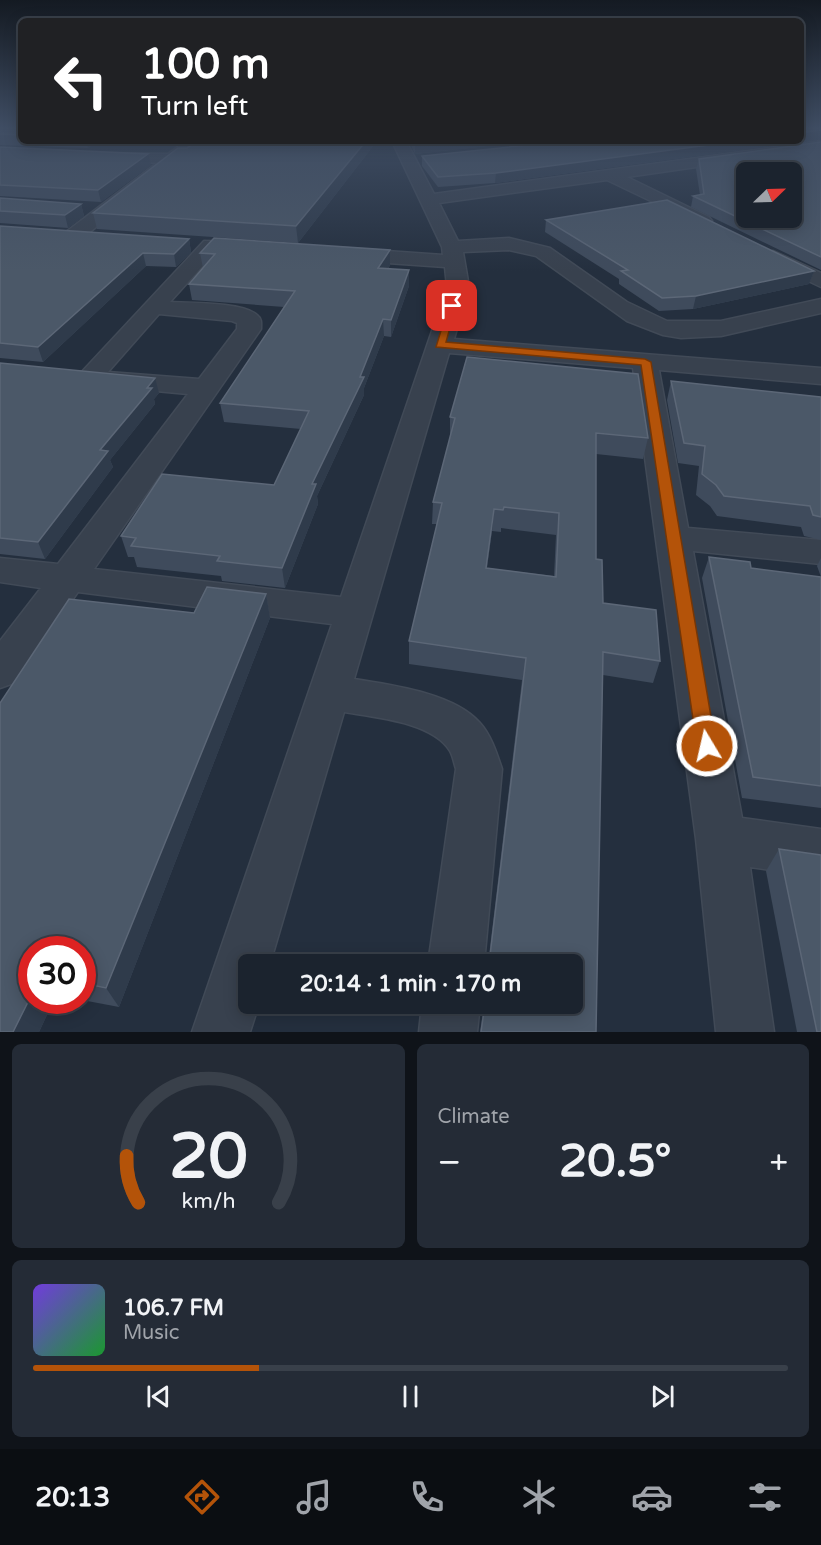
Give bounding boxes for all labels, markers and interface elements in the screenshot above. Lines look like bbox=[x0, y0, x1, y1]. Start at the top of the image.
text: 100 m bbox=[141, 39, 270, 90]
icon: left bbox=[42, 42, 120, 120]
text: Turn left bbox=[141, 90, 248, 123]
north arrow bbox=[736, 162, 802, 228]
map controls bbox=[736, 162, 802, 228]
pin bbox=[426, 280, 477, 331]
icon: arrive bbox=[435, 289, 468, 322]
position arrow bbox=[675, 714, 739, 778]
speed limit sign: 30 bbox=[18, 936, 96, 1014]
text: 20:14 · 1 min · 170 m bbox=[300, 971, 521, 997]
text: Climate bbox=[438, 1105, 510, 1129]
text: 20 bbox=[169, 1120, 247, 1195]
text: 20.5° bbox=[559, 1135, 672, 1189]
text: − bbox=[438, 1143, 461, 1182]
text: + bbox=[769, 1143, 788, 1182]
text: km/h bbox=[181, 1188, 235, 1214]
text: 106.7 FM bbox=[123, 1295, 224, 1321]
text: Music bbox=[123, 1321, 179, 1345]
icon: previous bbox=[142, 1380, 175, 1413]
icon: pause bbox=[394, 1380, 427, 1413]
icon: next bbox=[646, 1380, 679, 1413]
icon: directions bbox=[181, 1476, 223, 1518]
icon: music bbox=[293, 1476, 335, 1518]
icon: phone bbox=[406, 1476, 448, 1518]
icon: climate bbox=[518, 1476, 560, 1518]
icon: car bbox=[631, 1476, 673, 1518]
icon: filters bbox=[744, 1476, 786, 1518]
text: 20:13 bbox=[35, 1481, 110, 1514]

